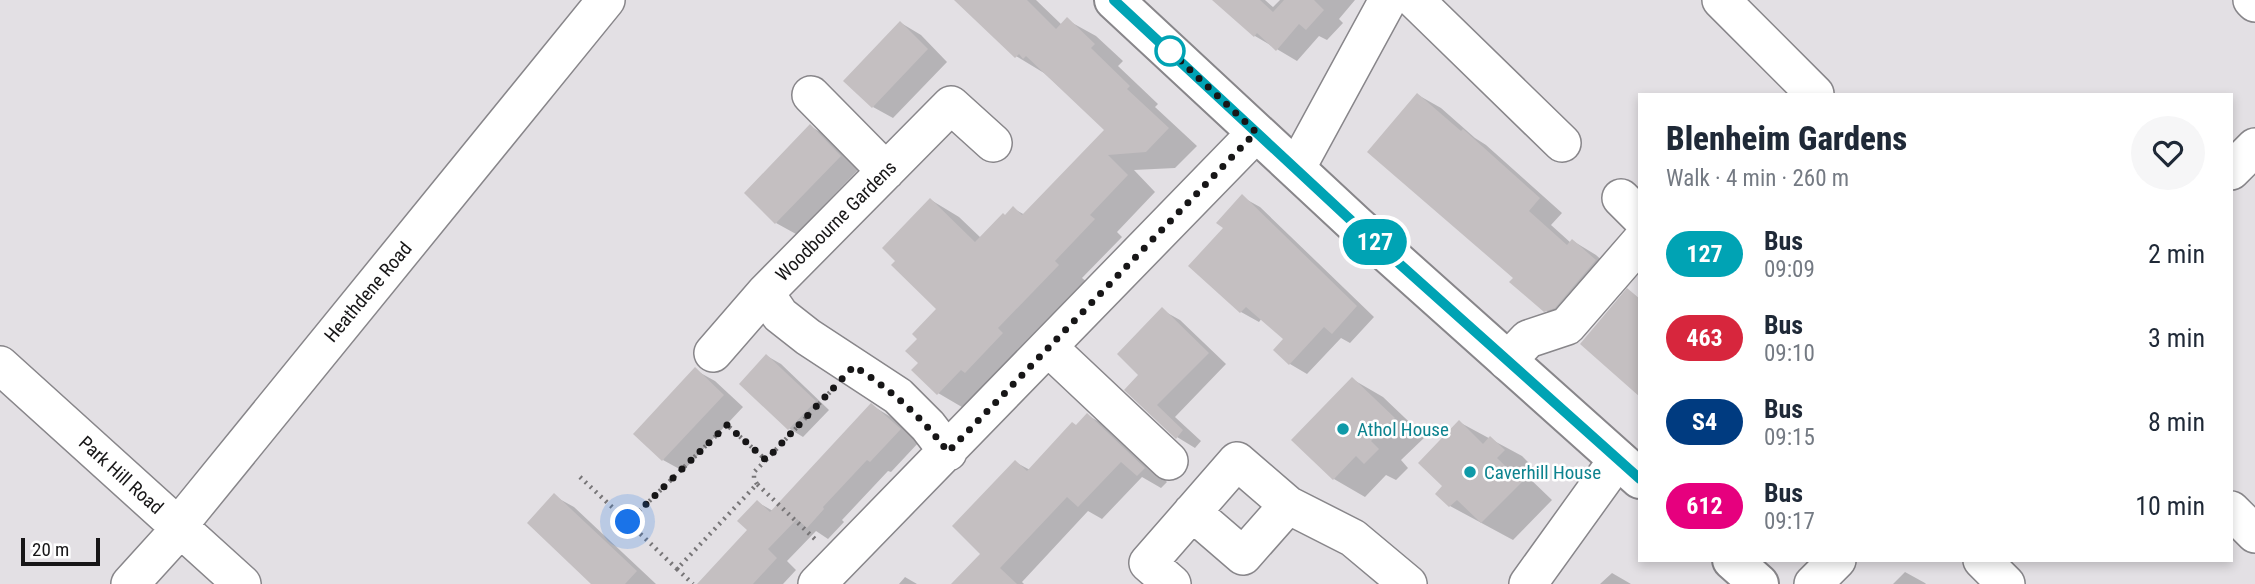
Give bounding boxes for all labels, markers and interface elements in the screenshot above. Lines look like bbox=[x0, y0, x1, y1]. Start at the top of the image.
unlabelled marker bbox=[1155, 36, 1185, 66]
button: heart bbox=[2131, 116, 2205, 190]
text: Blenheim Gardens bbox=[1666, 119, 1907, 158]
street label: Woodbourne Gardens bbox=[771, 156, 901, 286]
text: Walk · 4 min · 260 m bbox=[1666, 165, 1849, 192]
line badge: 127 bbox=[1335, 219, 1415, 265]
text: Bus bbox=[1764, 226, 1803, 256]
text: 127 bbox=[1357, 228, 1393, 256]
street label: Heathdene Road bbox=[319, 237, 417, 347]
text: 2 min bbox=[2148, 239, 2205, 269]
text: 127 bbox=[1686, 240, 1723, 268]
text: 09:09 bbox=[1764, 256, 1815, 283]
text: Bus bbox=[1764, 310, 1803, 340]
text: 3 min bbox=[2148, 323, 2205, 353]
text: 463 bbox=[1686, 324, 1723, 352]
text: 09:10 bbox=[1764, 340, 1815, 367]
text: Bus bbox=[1764, 394, 1803, 424]
text: 8 min bbox=[2148, 407, 2205, 437]
text: S4 bbox=[1692, 408, 1717, 436]
place label: Athol House bbox=[1357, 418, 1449, 441]
marker: Athol House bbox=[1335, 421, 1351, 437]
text: 09:15 bbox=[1764, 424, 1815, 451]
street label: Park Hill Road bbox=[74, 431, 168, 519]
place label: Caverhill House bbox=[1484, 461, 1601, 484]
marker: Caverhill House bbox=[1462, 464, 1478, 480]
text: Bus bbox=[1764, 478, 1803, 508]
text: 10 min bbox=[2135, 491, 2205, 521]
text: 612 bbox=[1686, 492, 1723, 520]
your location bbox=[610, 504, 645, 539]
text: 09:17 bbox=[1764, 508, 1815, 535]
scale bar bbox=[21, 535, 100, 567]
text: 20 m bbox=[32, 538, 69, 561]

